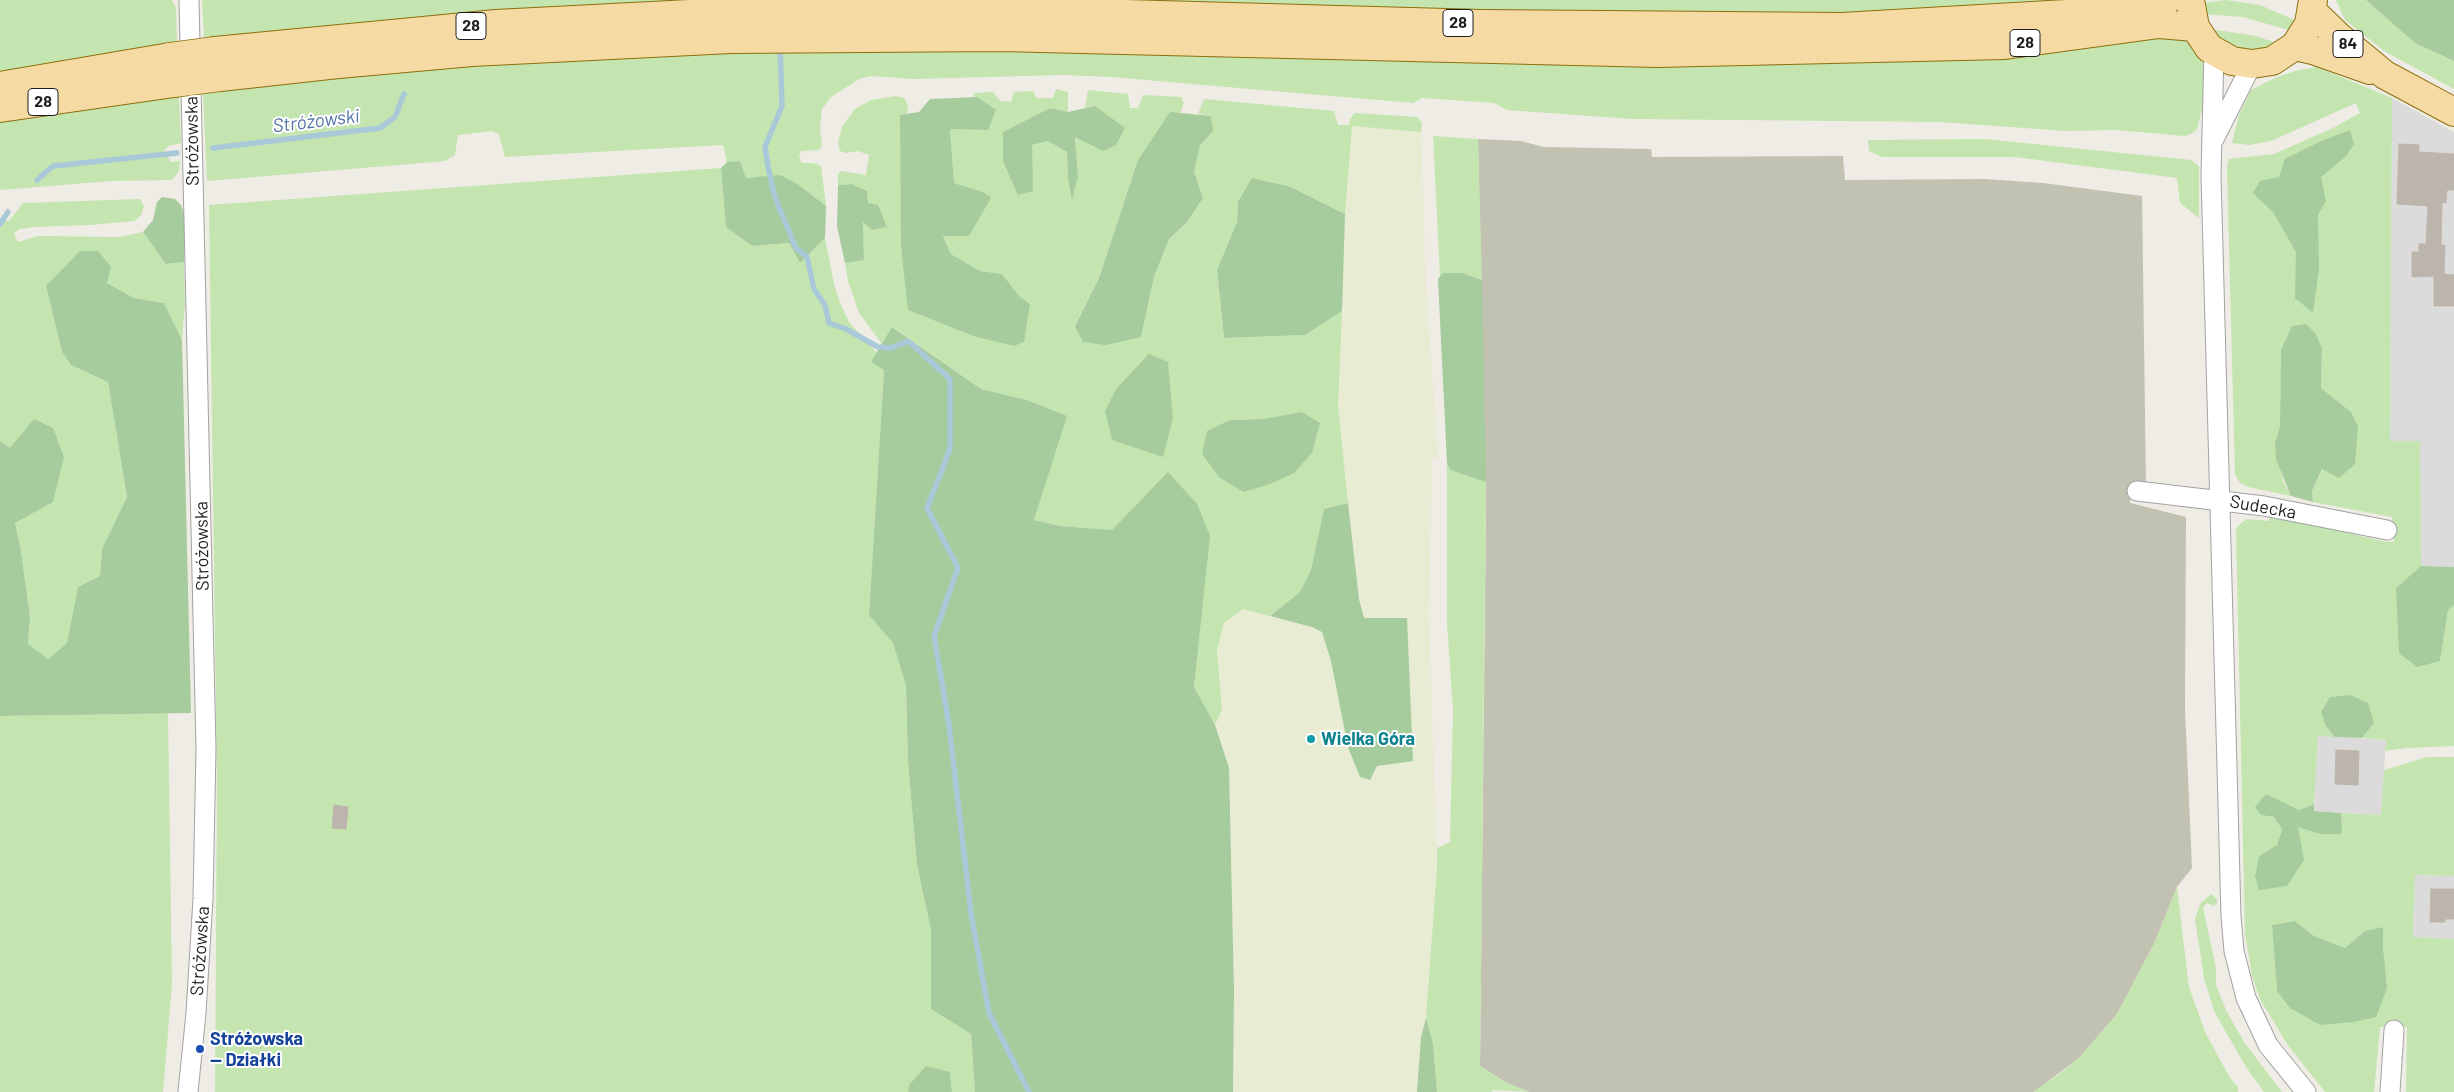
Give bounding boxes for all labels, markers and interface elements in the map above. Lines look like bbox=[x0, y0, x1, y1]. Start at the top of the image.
road number: 28 bbox=[1443, 9, 1473, 36]
road number: 28 bbox=[456, 12, 486, 40]
road number: 28 bbox=[2010, 29, 2040, 56]
road number: 84 bbox=[2333, 31, 2363, 58]
road number: 28 bbox=[28, 88, 58, 115]
street label: Stróżowska bbox=[180, 96, 204, 186]
water label: Stróżowski bbox=[271, 104, 361, 138]
street label: Sudecka bbox=[2228, 491, 2298, 523]
street label: Stróżowska bbox=[190, 501, 214, 591]
place label: Wielka Góra bbox=[1321, 728, 1415, 750]
marker: Wielka Góra bbox=[1305, 733, 1317, 745]
street label: Stróżowska bbox=[186, 905, 214, 997]
place label: Stróżowska — Działki bbox=[210, 1028, 303, 1070]
marker: Stróżowska — Działki bbox=[194, 1043, 206, 1055]

